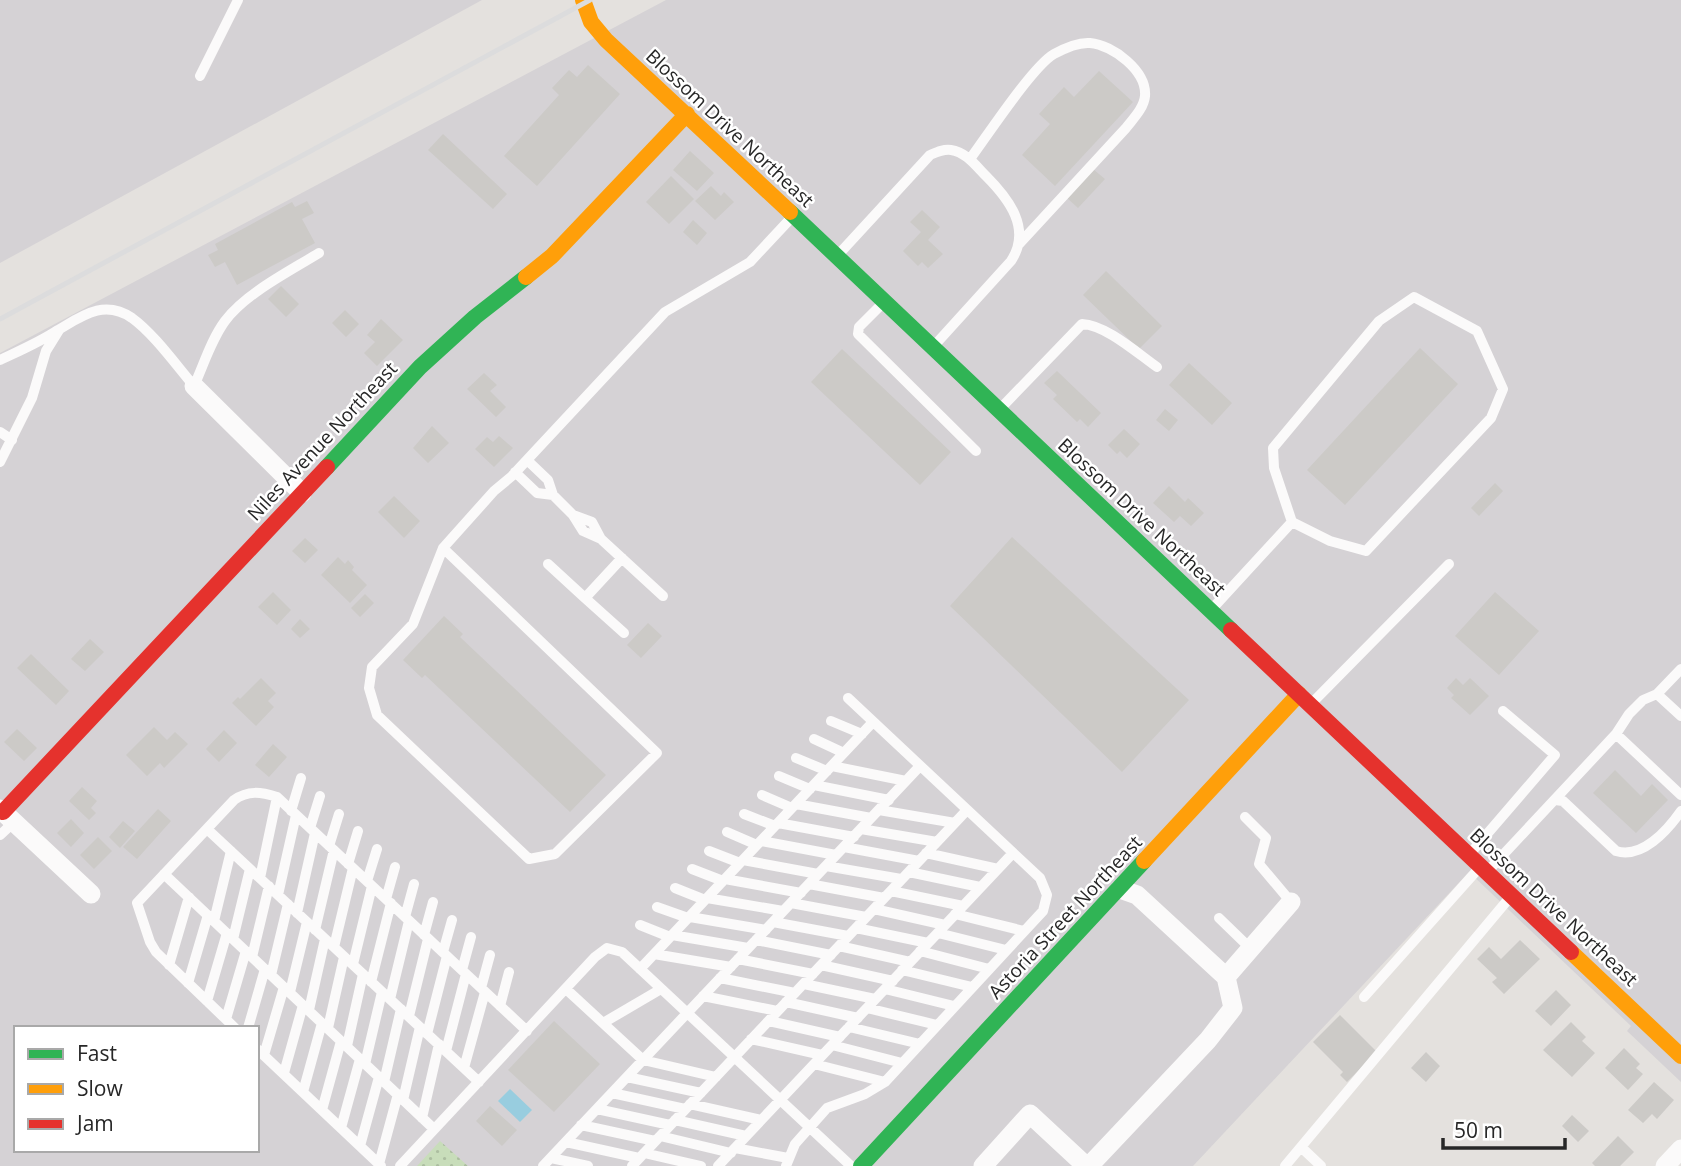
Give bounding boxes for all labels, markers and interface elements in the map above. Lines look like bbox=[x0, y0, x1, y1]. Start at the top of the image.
street label: Blossom Drive Northeast bbox=[640, 43, 820, 213]
street label: Niles Avenue Northeast bbox=[241, 356, 403, 526]
street label: Blossom Drive Northeast bbox=[1052, 432, 1232, 602]
street label: Blossom Drive Northeast bbox=[1464, 822, 1644, 992]
street label: Astoria Street Northeast bbox=[982, 830, 1148, 1004]
legend bbox=[14, 1026, 259, 1152]
text: Fast bbox=[77, 1039, 117, 1067]
text: Slow bbox=[77, 1074, 123, 1102]
scale bar bbox=[1443, 1106, 1566, 1150]
text: Jam bbox=[75, 1109, 114, 1137]
text: 50 m bbox=[1454, 1116, 1503, 1144]

